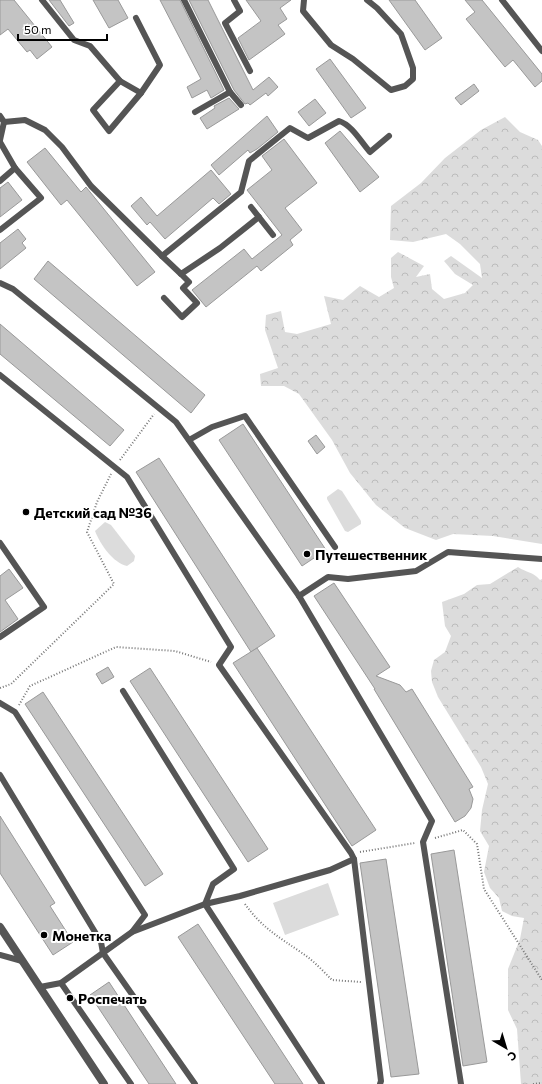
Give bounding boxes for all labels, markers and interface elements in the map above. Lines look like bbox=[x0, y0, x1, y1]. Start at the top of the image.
scale bar bbox=[18, 16, 107, 42]
text: 50 m bbox=[24, 22, 52, 36]
place label: Детский сад №36 bbox=[34, 504, 152, 521]
marker: Детский сад №36 bbox=[21, 507, 31, 517]
place label: Путешественник bbox=[315, 546, 427, 563]
marker: Путешественник bbox=[302, 549, 312, 559]
place label: Монетка bbox=[52, 927, 111, 944]
marker: Монетка bbox=[39, 930, 49, 940]
place label: Роспечать bbox=[78, 990, 147, 1007]
marker: Роспечать bbox=[65, 993, 75, 1003]
north arrow bbox=[486, 1028, 526, 1068]
text: С bbox=[505, 1049, 519, 1064]

